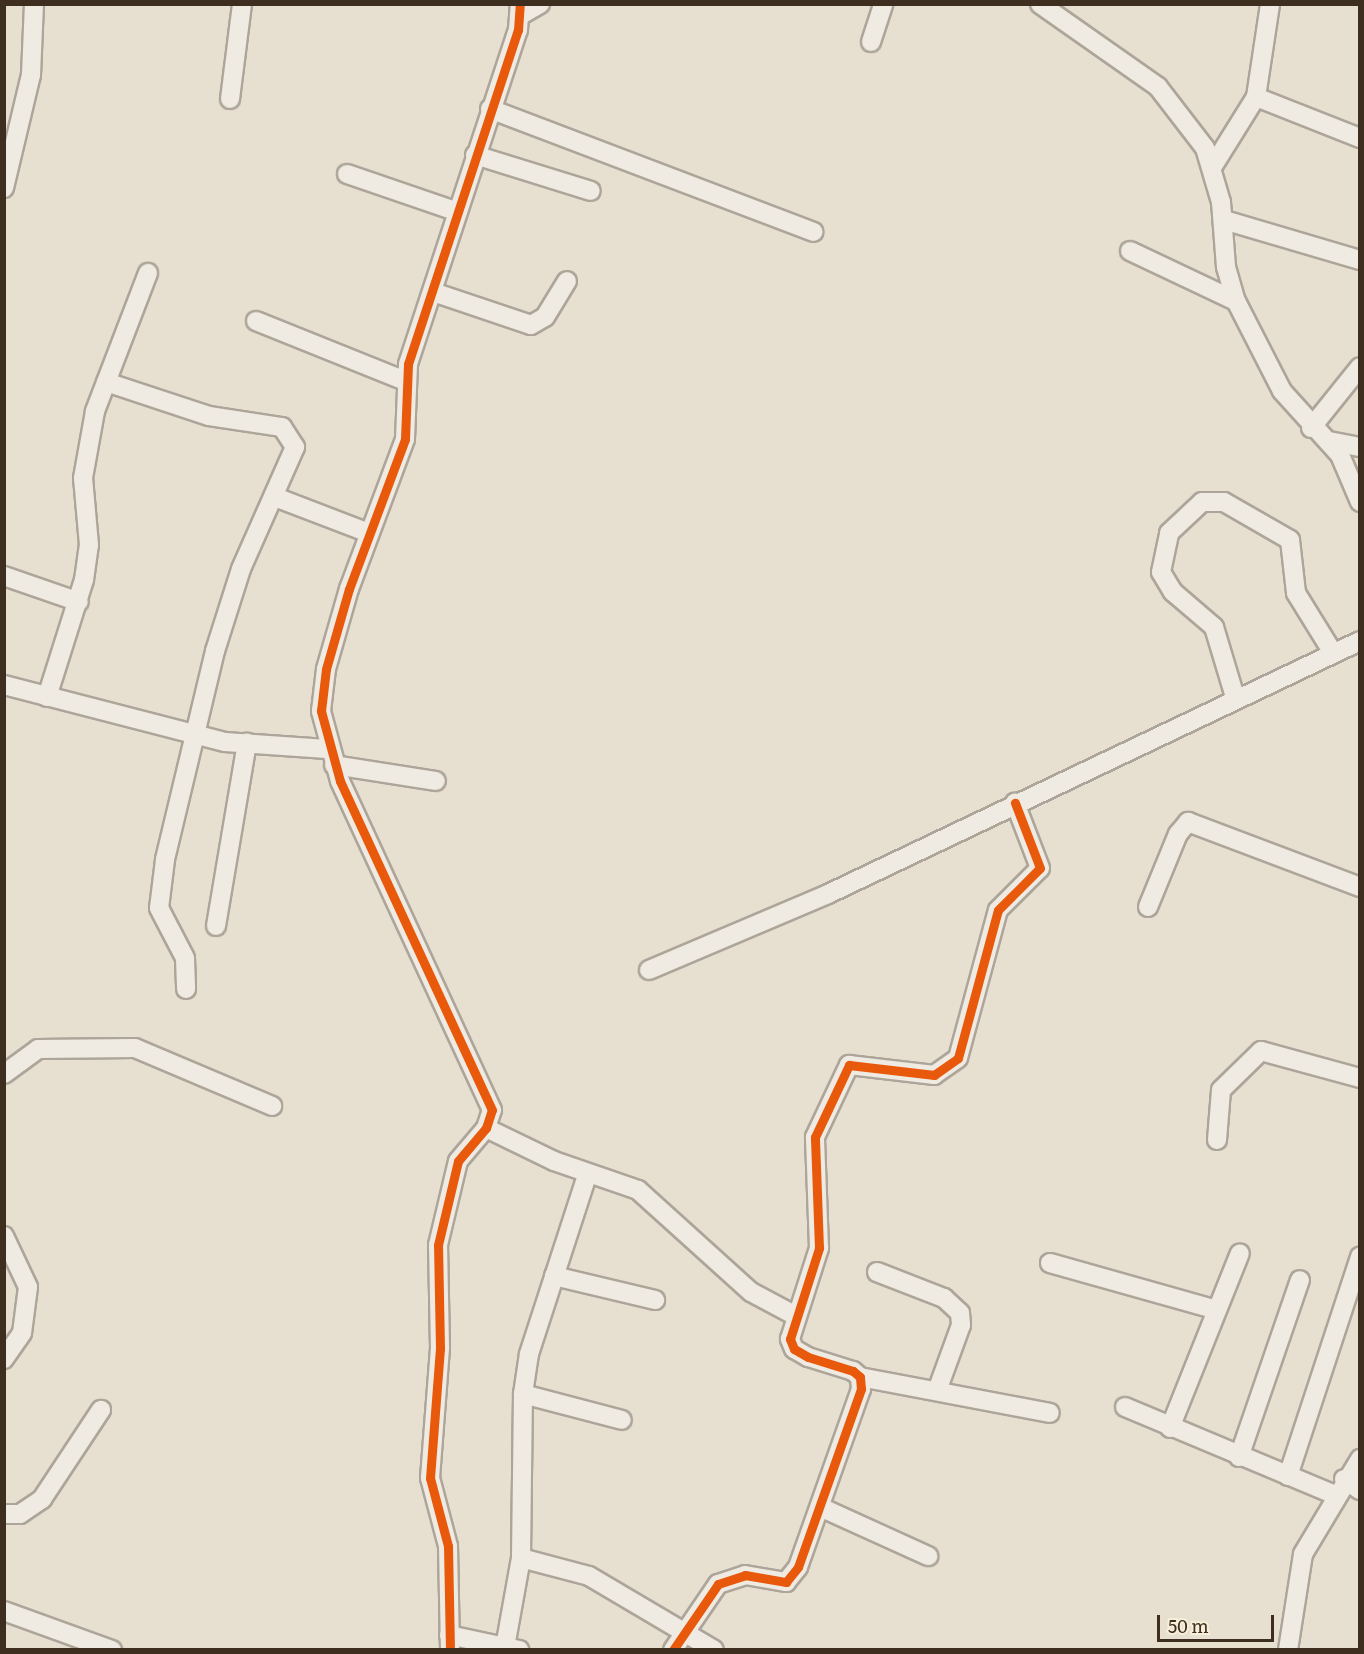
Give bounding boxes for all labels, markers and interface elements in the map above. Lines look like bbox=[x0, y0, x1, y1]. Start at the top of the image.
scale bar bbox=[1160, 1603, 1277, 1641]
text: 50 m bbox=[1168, 1612, 1209, 1639]

